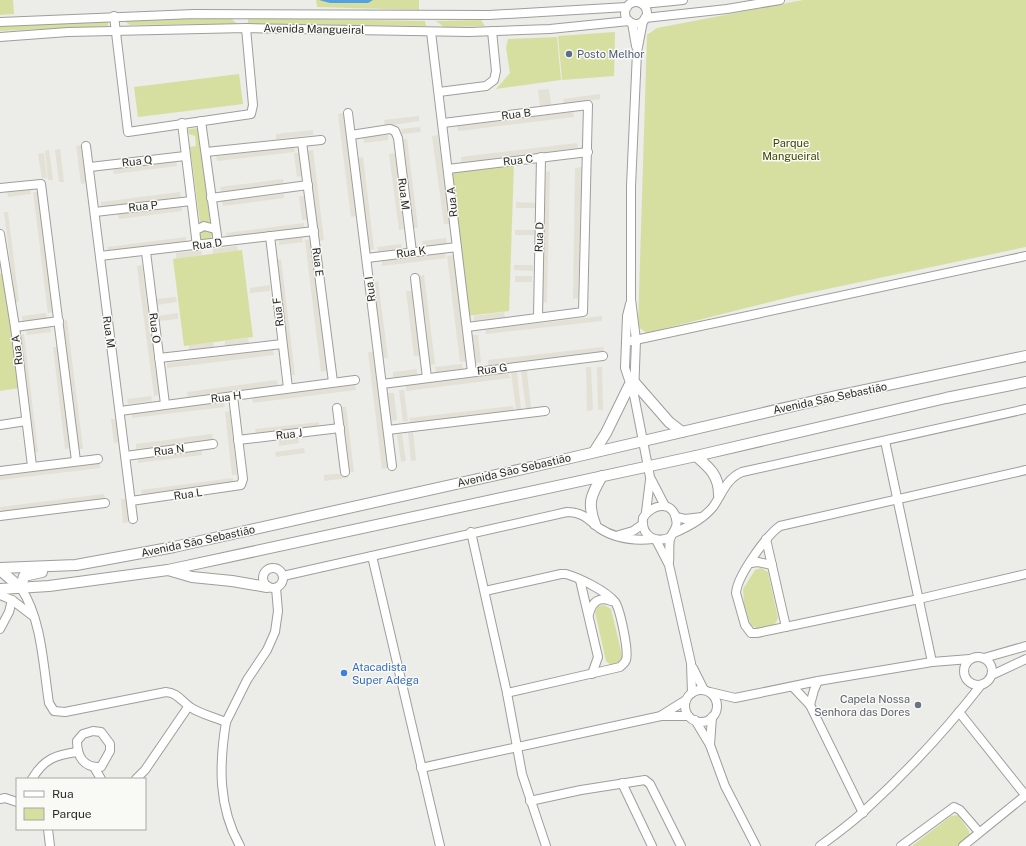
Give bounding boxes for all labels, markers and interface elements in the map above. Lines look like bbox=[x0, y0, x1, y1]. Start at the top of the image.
street label: Avenida Mangueiral bbox=[263, 22, 365, 36]
place label: Posto Melhor bbox=[577, 48, 645, 60]
marker: Posto Melhor bbox=[564, 49, 574, 59]
street label: Rua B bbox=[500, 106, 532, 122]
park label: Parque Mangueiral bbox=[762, 137, 820, 162]
street label: Rua C bbox=[502, 152, 534, 168]
street label: Rua Q bbox=[121, 153, 153, 169]
street label: Rua M bbox=[396, 177, 412, 211]
street label: Rua A bbox=[444, 186, 460, 218]
street label: Rua P bbox=[128, 198, 158, 214]
street label: Rua D bbox=[532, 221, 546, 252]
street label: Rua D bbox=[191, 236, 223, 252]
street label: Rua K bbox=[395, 244, 427, 260]
street label: Rua E bbox=[310, 247, 326, 277]
street label: Rua I bbox=[362, 276, 378, 302]
street label: Rua F bbox=[270, 297, 286, 327]
street label: Rua O bbox=[147, 312, 163, 344]
street label: Rua M bbox=[101, 315, 117, 349]
street label: Rua A bbox=[9, 334, 25, 366]
street label: Rua G bbox=[476, 361, 508, 377]
street label: Avenida São Sebastião bbox=[772, 380, 888, 416]
street label: Rua H bbox=[210, 389, 242, 405]
street label: Rua J bbox=[275, 426, 303, 442]
street label: Rua N bbox=[153, 442, 185, 458]
street label: Avenida São Sebastião bbox=[456, 451, 572, 489]
street label: Rua L bbox=[173, 486, 203, 502]
street label: Avenida São Sebastião bbox=[140, 523, 256, 559]
place label: Atacadista Super Adega bbox=[352, 661, 419, 686]
marker: Atacadista Super Adega bbox=[339, 668, 349, 678]
place label: Capela Nossa Senhora das Dores bbox=[814, 693, 910, 718]
marker: Capela Nossa Senhora das Dores bbox=[913, 700, 923, 710]
legend bbox=[16, 778, 146, 830]
text: Rua bbox=[52, 787, 74, 801]
text: Parque bbox=[52, 807, 92, 821]

